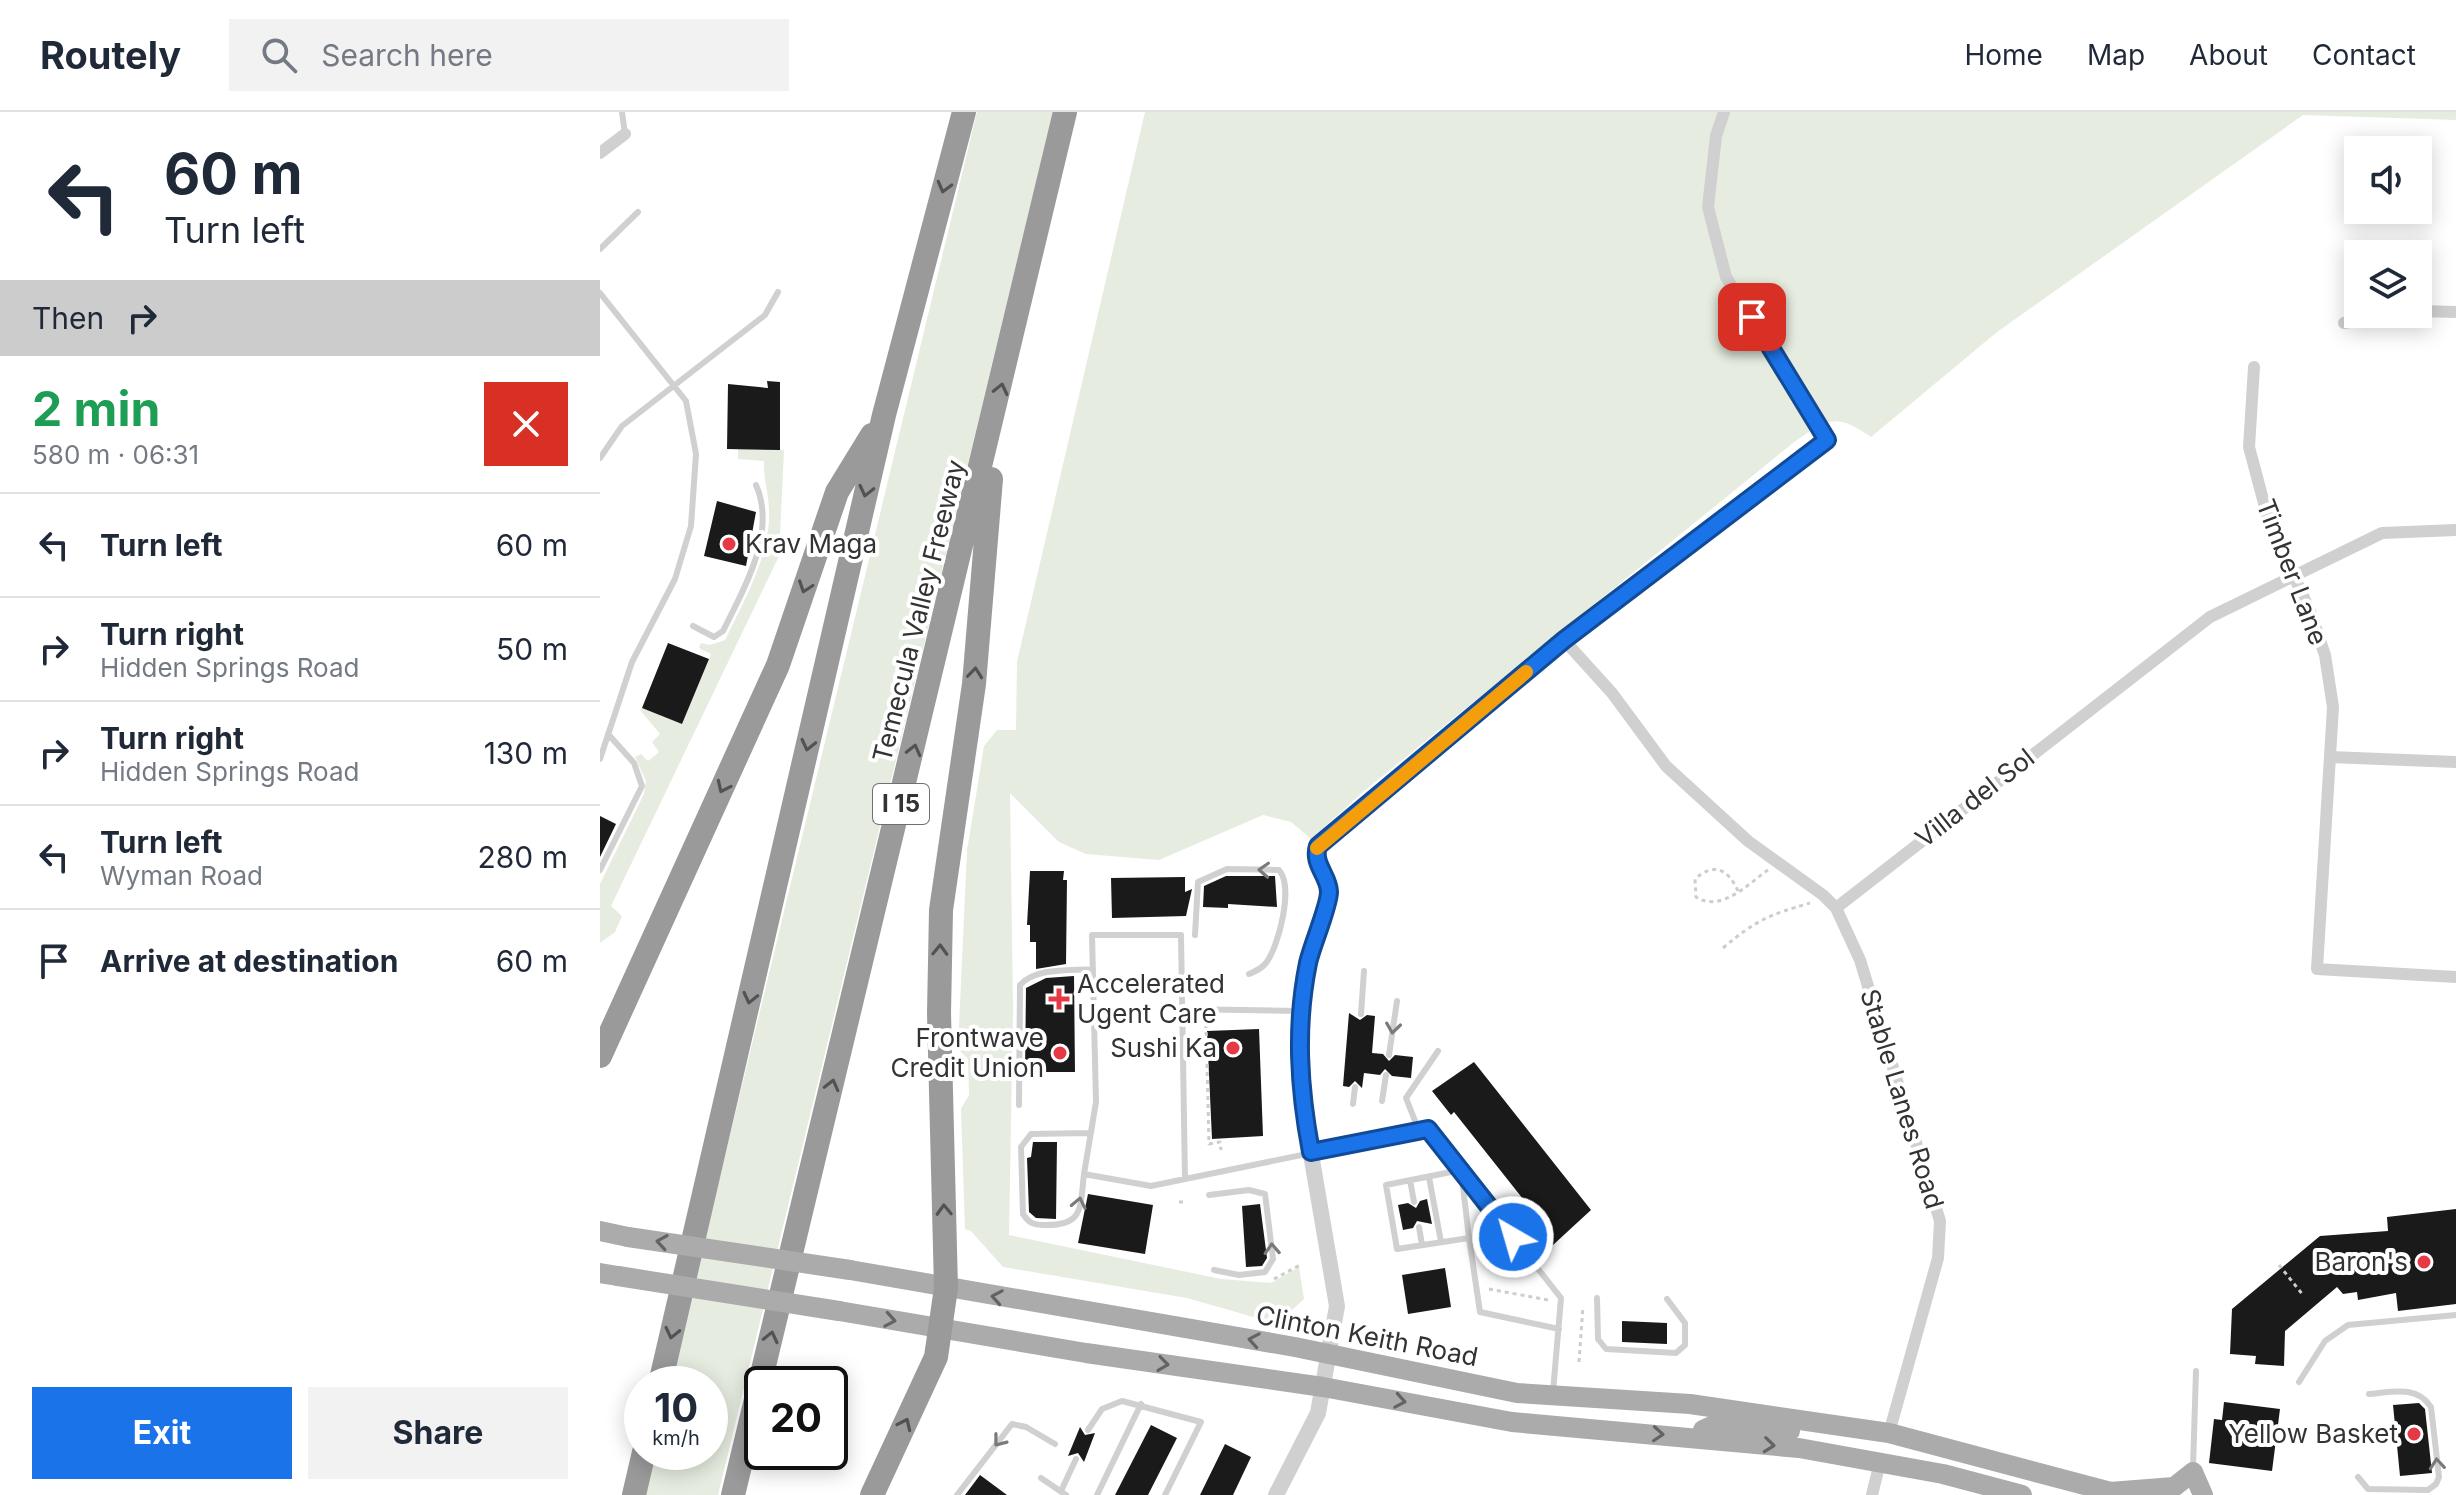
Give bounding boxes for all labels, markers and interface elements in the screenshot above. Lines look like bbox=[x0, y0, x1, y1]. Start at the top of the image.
search box bbox=[229, 19, 789, 91]
text: Routely bbox=[40, 32, 181, 78]
icon: search bbox=[257, 33, 301, 77]
text: Search here bbox=[321, 37, 493, 73]
text: Home bbox=[1964, 38, 2043, 72]
text: Map bbox=[2087, 38, 2145, 72]
text: About bbox=[2189, 38, 2268, 72]
text: Contact bbox=[2312, 38, 2416, 72]
map controls bbox=[2344, 136, 2432, 328]
button: sound bbox=[2344, 136, 2432, 224]
text: 60 m bbox=[164, 140, 303, 208]
icon: left bbox=[32, 144, 136, 248]
one-way arrow bbox=[936, 180, 953, 194]
text: Turn left bbox=[164, 208, 305, 252]
button: layers bbox=[2344, 240, 2432, 328]
pin bbox=[1718, 283, 1786, 351]
icon: arrive bbox=[1730, 295, 1774, 339]
icon: right bbox=[120, 296, 164, 340]
text: Then bbox=[32, 300, 104, 336]
text: 2 min bbox=[32, 379, 160, 438]
button: close bbox=[484, 382, 568, 466]
one-way arrow bbox=[992, 383, 1009, 396]
text: 580 m · 06:31 bbox=[32, 439, 199, 470]
street label: Temecula Valley Freeway bbox=[866, 456, 971, 765]
one-way arrow bbox=[858, 484, 875, 498]
street label: Timber Lane bbox=[2250, 494, 2335, 649]
icon: left bbox=[32, 523, 76, 567]
text: Turn left bbox=[100, 527, 222, 563]
text: 60 m bbox=[496, 527, 568, 563]
place label: Krav Maga bbox=[745, 528, 877, 559]
marker: Krav Maga bbox=[720, 535, 738, 553]
one-way arrow bbox=[798, 579, 814, 593]
text: Turn right bbox=[100, 616, 244, 652]
icon: right bbox=[32, 627, 76, 671]
text: 50 m bbox=[496, 631, 568, 667]
text: Hidden Springs Road bbox=[100, 652, 359, 683]
one-way arrow bbox=[966, 666, 983, 679]
text: Turn right bbox=[100, 720, 244, 756]
icon: right bbox=[32, 731, 76, 775]
text: 130 m bbox=[484, 735, 568, 771]
one-way arrow bbox=[800, 738, 817, 751]
street label: Villa del Sol bbox=[1909, 742, 2040, 854]
one-way arrow bbox=[904, 744, 921, 758]
text: Hidden Springs Road bbox=[100, 756, 359, 787]
one-way arrow bbox=[717, 779, 733, 793]
road number: I 15 bbox=[873, 784, 929, 824]
text: Turn left bbox=[100, 824, 222, 860]
icon: left bbox=[32, 835, 76, 879]
text: 280 m bbox=[478, 839, 568, 875]
text: Wyman Road bbox=[100, 860, 263, 891]
one-way arrow bbox=[1257, 861, 1270, 878]
icon: arrive bbox=[32, 939, 76, 983]
text: Arrive at destination bbox=[100, 943, 398, 979]
text: 60 m bbox=[496, 943, 568, 979]
one-way arrow bbox=[932, 943, 949, 956]
place label: Accelerated Ugent Care bbox=[1077, 968, 1225, 1029]
street label: Stable Lanes Road bbox=[1854, 985, 1951, 1212]
marker: Accelerated Ugent Care bbox=[1048, 988, 1070, 1010]
one-way arrow bbox=[742, 991, 759, 1005]
one-way arrow bbox=[1385, 1021, 1402, 1035]
place label: Frontwave Credit Union bbox=[891, 1022, 1044, 1083]
place label: Sushi Ka bbox=[1110, 1032, 1217, 1063]
marker: Sushi Ka bbox=[1224, 1039, 1242, 1057]
marker: Frontwave Credit Union bbox=[1051, 1044, 1069, 1062]
one-way arrow bbox=[823, 1078, 840, 1092]
position arrow bbox=[1471, 1195, 1555, 1279]
one-way arrow bbox=[1070, 1196, 1087, 1210]
one-way arrow bbox=[936, 1203, 953, 1216]
one-way arrow bbox=[655, 1234, 669, 1251]
one-way arrow bbox=[1263, 1242, 1280, 1255]
place label: Baron's bbox=[2315, 1246, 2408, 1277]
marker: Baron's bbox=[2415, 1253, 2433, 1271]
one-way arrow bbox=[991, 1289, 1004, 1306]
street label: Clinton Keith Road bbox=[1254, 1299, 1481, 1372]
one-way arrow bbox=[883, 1311, 897, 1328]
one-way arrow bbox=[664, 1326, 681, 1340]
one-way arrow bbox=[762, 1331, 779, 1345]
one-way arrow bbox=[1247, 1332, 1261, 1349]
one-way arrow bbox=[1157, 1355, 1170, 1372]
speed limit sign: 20 bbox=[744, 1366, 848, 1470]
text: 10 bbox=[654, 1383, 698, 1432]
button: Exit bbox=[32, 1387, 292, 1479]
button: Share bbox=[308, 1387, 568, 1479]
one-way arrow bbox=[1393, 1392, 1407, 1409]
one-way arrow bbox=[895, 1418, 911, 1433]
place label: Yellow Basket bbox=[2228, 1418, 2398, 1449]
one-way arrow bbox=[1652, 1425, 1665, 1442]
marker: Yellow Basket bbox=[2405, 1425, 2423, 1443]
text: km/h bbox=[652, 1426, 700, 1450]
one-way arrow bbox=[995, 1432, 1009, 1447]
one-way arrow bbox=[1763, 1436, 1776, 1453]
one-way arrow bbox=[2429, 1457, 2446, 1470]

